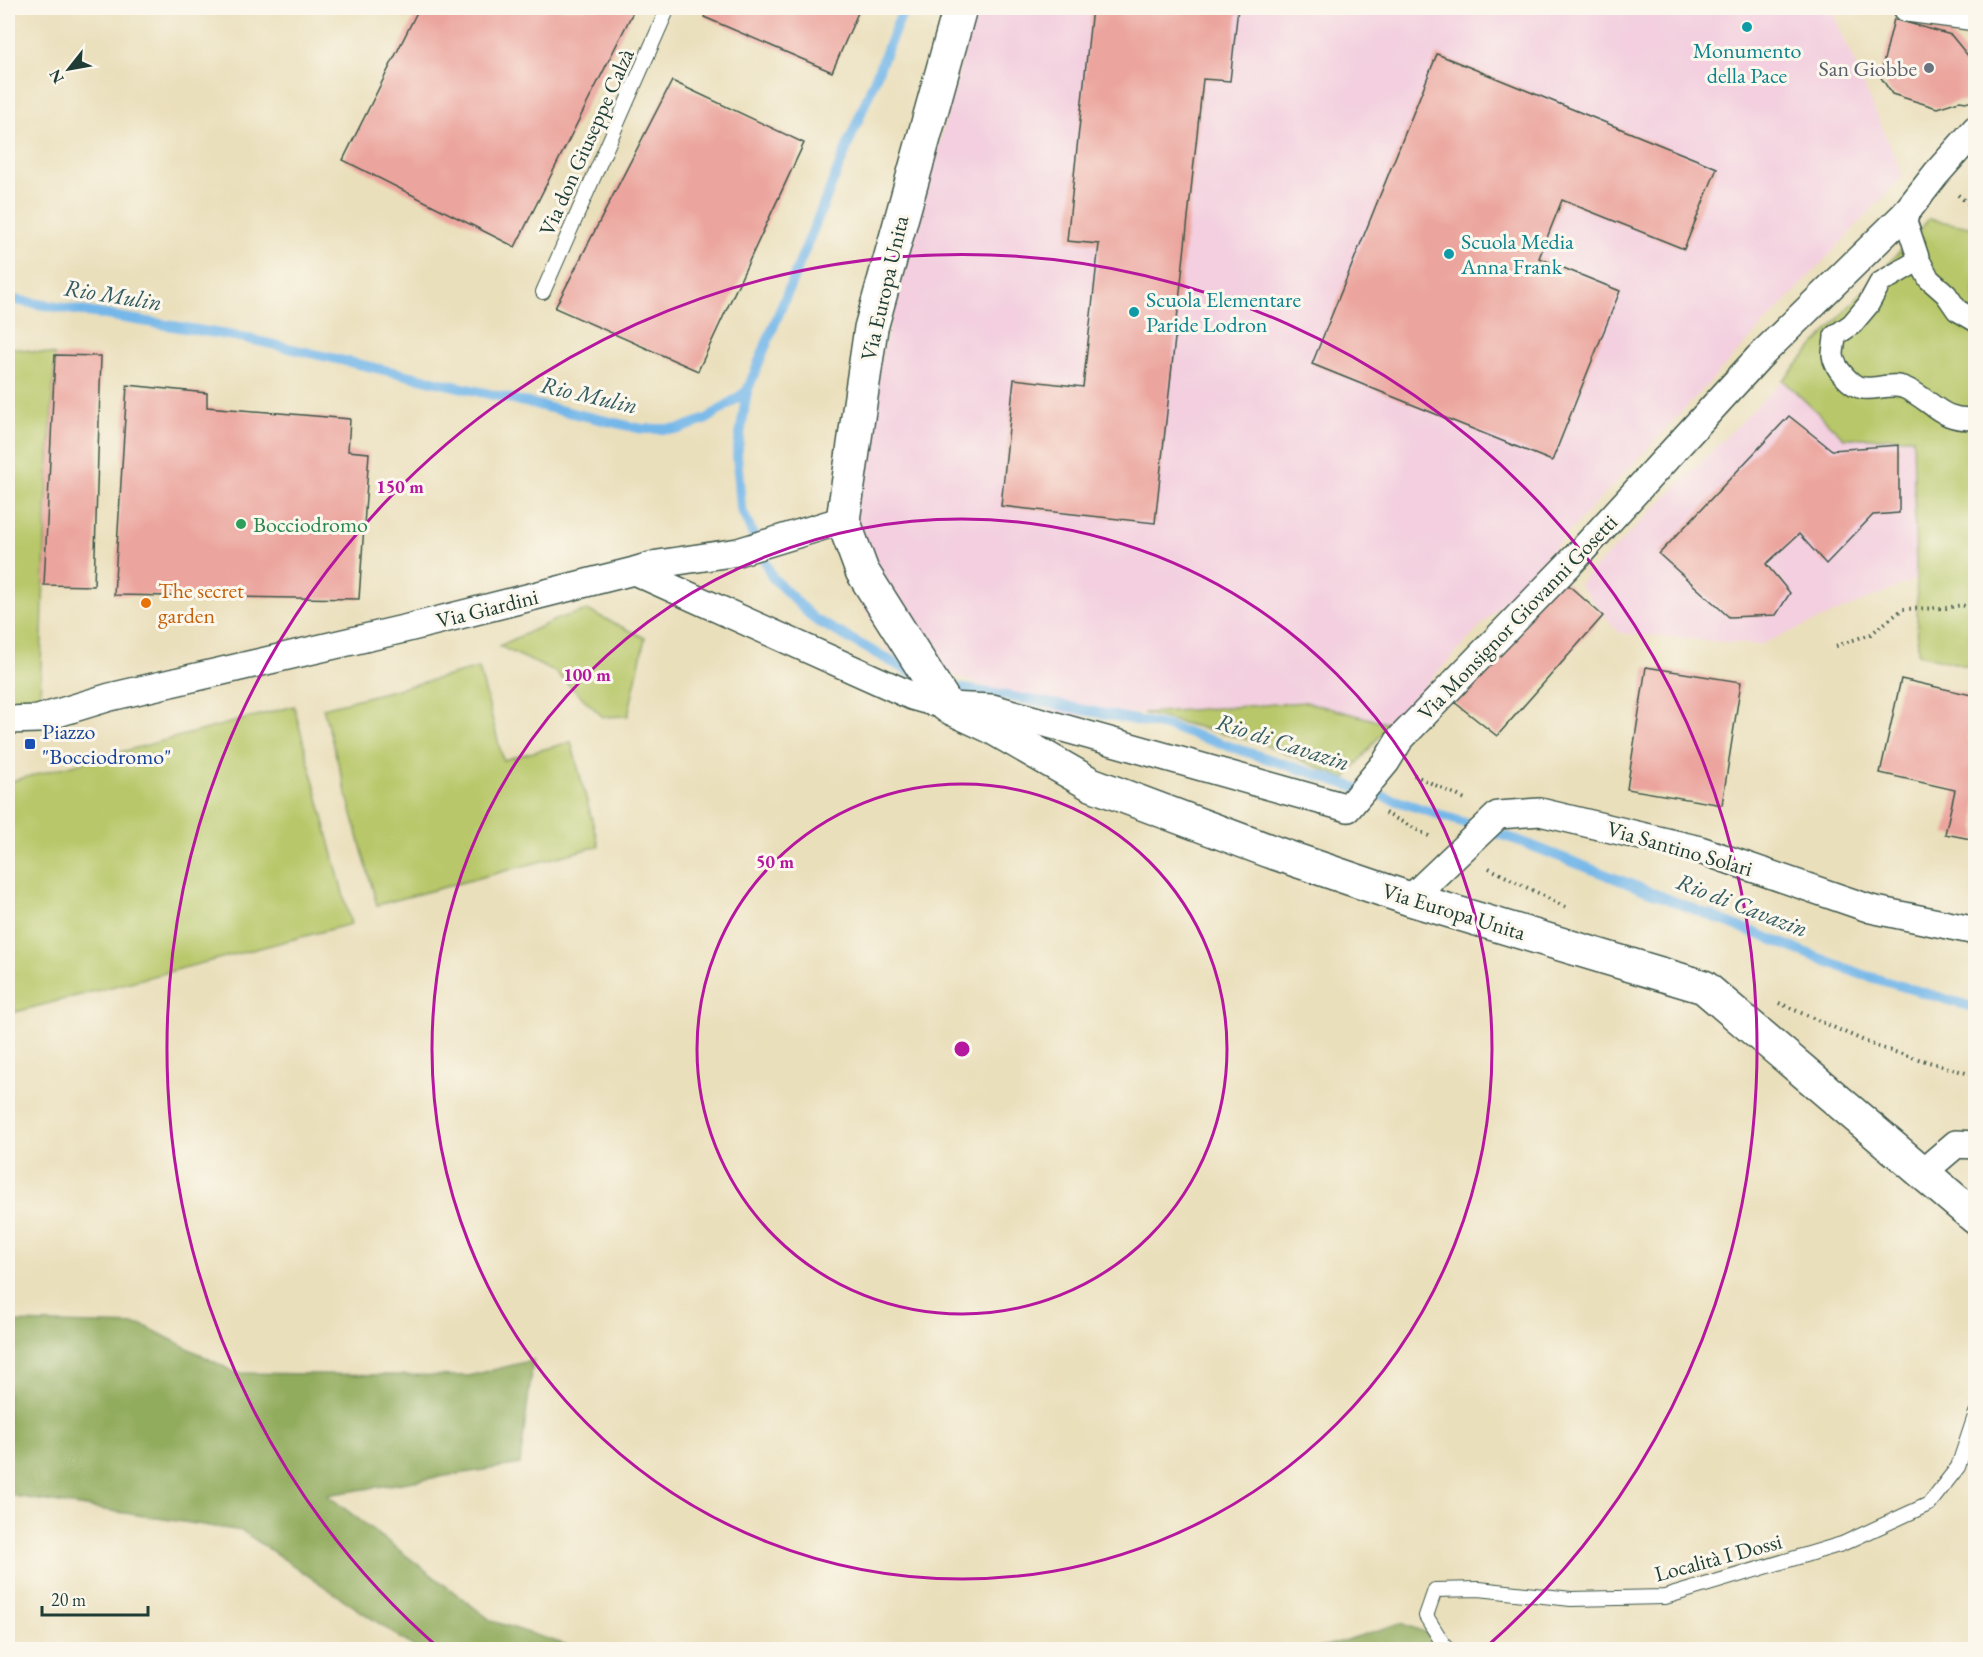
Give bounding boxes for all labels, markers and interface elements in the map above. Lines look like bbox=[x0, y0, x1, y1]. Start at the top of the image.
marker: Monumento della Pace bbox=[1740, 20, 1754, 34]
place label: Monumento della Pace bbox=[1693, 36, 1801, 90]
north arrow bbox=[39, 39, 99, 99]
street label: Via don Giuseppe Calzà bbox=[532, 44, 641, 240]
place label: San Giobbe bbox=[1818, 54, 1917, 83]
marker: San Giobbe bbox=[1922, 61, 1936, 75]
text: N bbox=[44, 65, 69, 87]
street label: Via Europa Unita bbox=[854, 212, 915, 364]
place label: Scuola Media Anna Frank bbox=[1460, 227, 1574, 281]
marker: Scuola Media Anna Frank bbox=[1442, 247, 1456, 261]
water label: Rio Mulin bbox=[62, 271, 164, 318]
place label: Scuola Elementare Paride Lodron bbox=[1146, 285, 1301, 339]
marker: Scuola Elementare Paride Lodron bbox=[1127, 305, 1141, 319]
water label: Rio Mulin bbox=[538, 368, 641, 421]
text: 150 m bbox=[376, 475, 424, 498]
street label: Via Monsignor Giovanni Gosetti bbox=[1411, 508, 1624, 727]
place label: Bocciodromo bbox=[253, 510, 368, 539]
marker: Bocciodromo bbox=[234, 517, 248, 531]
place label: The secret garden bbox=[158, 576, 244, 630]
street label: Via Giardini bbox=[433, 582, 541, 635]
marker: The secret garden bbox=[139, 596, 153, 610]
text: 100 m bbox=[563, 663, 611, 686]
water label: Rio di Cavazin bbox=[1213, 705, 1354, 778]
place label: Piazzo "Bocciodromo" bbox=[42, 717, 171, 771]
marker: Piazzo "Bocciodromo" bbox=[23, 737, 37, 751]
street label: Via Santino Solari bbox=[1604, 814, 1756, 883]
text: 50 m bbox=[756, 850, 794, 873]
water label: Rio di Cavazin bbox=[1672, 865, 1812, 944]
street label: Via Europa Unita bbox=[1379, 876, 1529, 947]
centre of rings bbox=[952, 1039, 972, 1059]
street label: Località I Dossi bbox=[1651, 1527, 1785, 1588]
scale bar bbox=[42, 1579, 148, 1617]
text: 20 m bbox=[51, 1588, 86, 1611]

